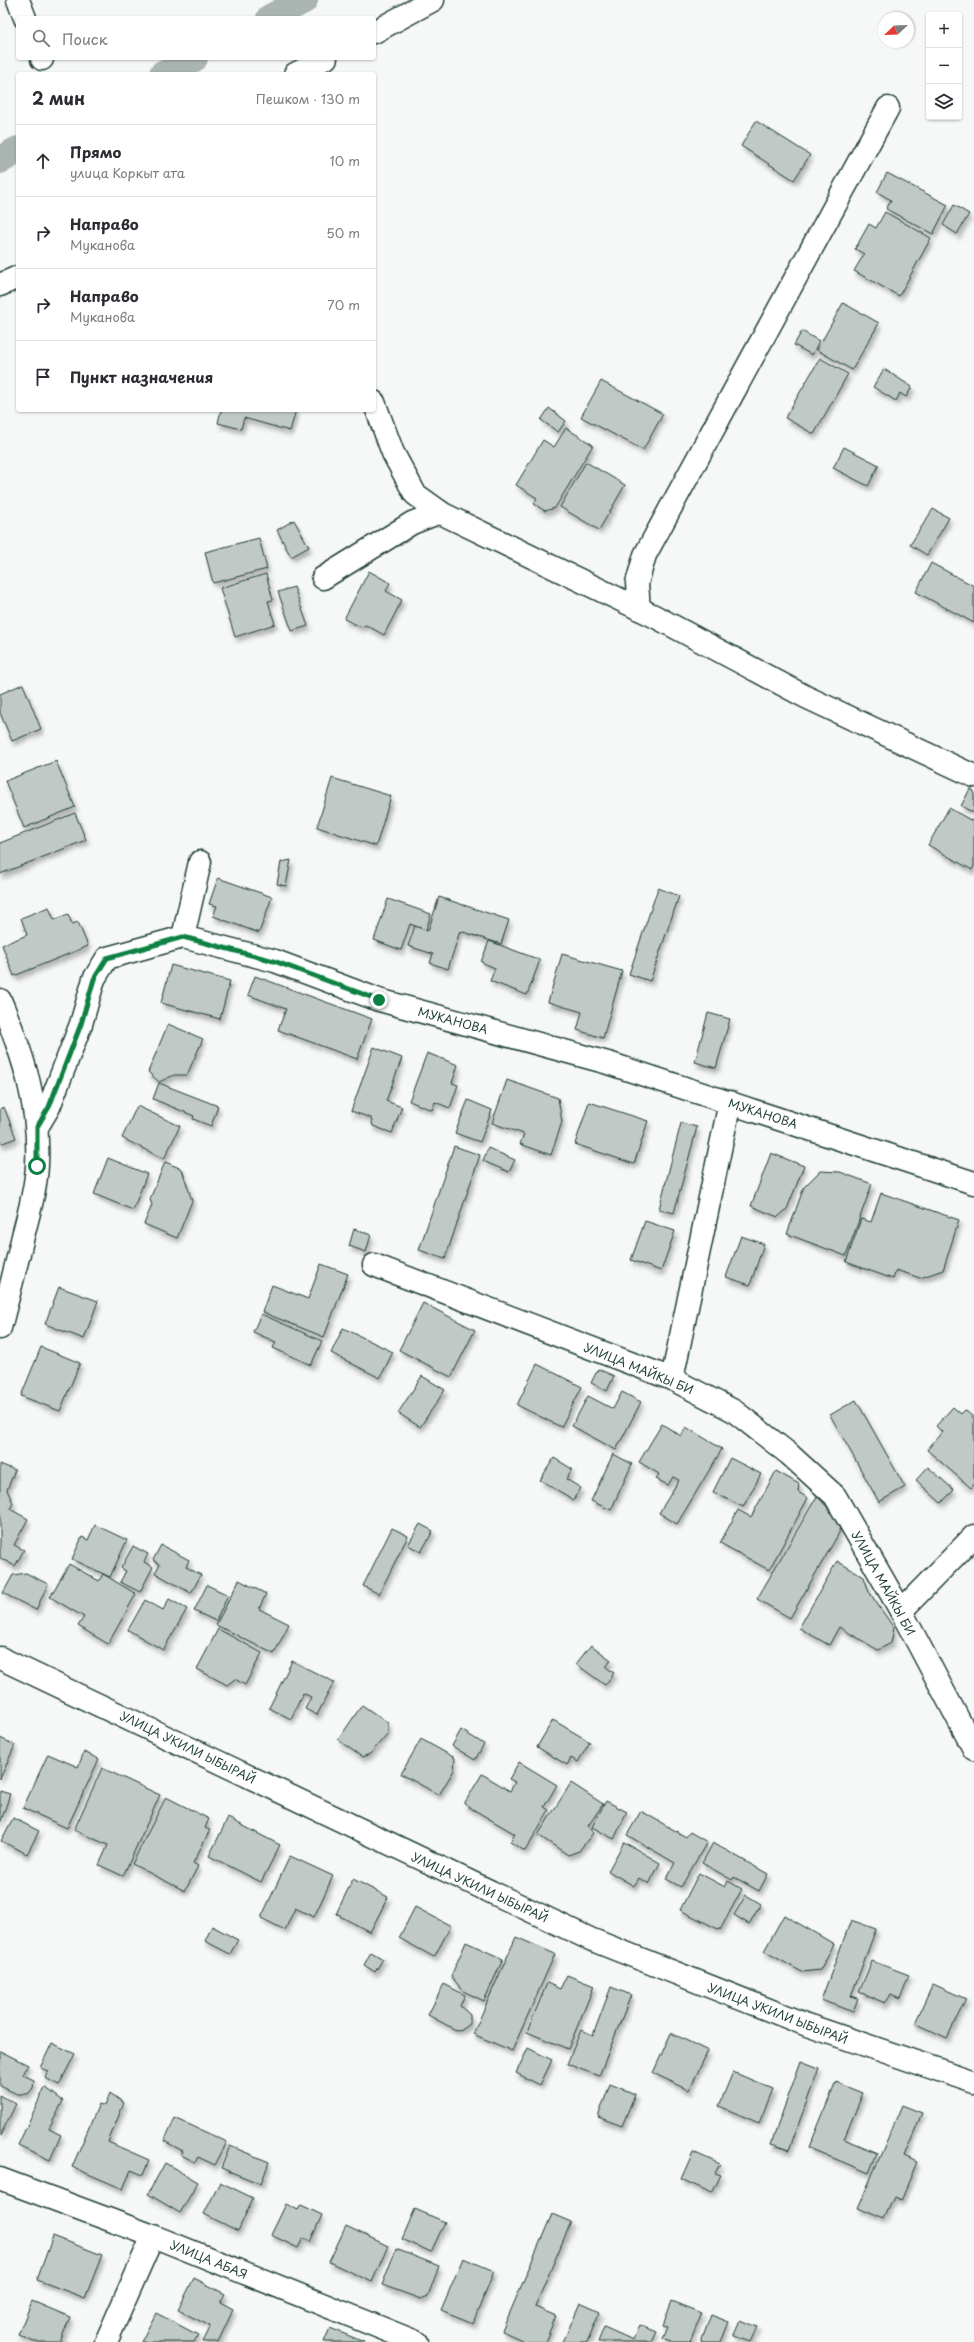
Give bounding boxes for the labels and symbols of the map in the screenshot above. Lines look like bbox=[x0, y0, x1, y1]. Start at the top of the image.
north arrow bbox=[878, 12, 914, 48]
route end bbox=[370, 991, 388, 1009]
street label: МУКАНОВА bbox=[416, 1002, 490, 1038]
street label: МУКАНОВА bbox=[726, 1093, 800, 1133]
route start bbox=[28, 1157, 46, 1175]
street label: УЛИЦА МАЙКЫ БИ bbox=[581, 1338, 697, 1398]
street label: УЛИЦА МАЙКЫ БИ bbox=[848, 1527, 920, 1639]
street label: УЛИЦА УКИЛИ ЫБЫРАЙ bbox=[117, 1706, 259, 1788]
street label: УЛИЦА УКИЛИ ЫБЫРАЙ bbox=[409, 1847, 551, 1927]
street label: УЛИЦА УКИЛИ ЫБЫРАЙ bbox=[705, 1978, 851, 2048]
street label: УЛИЦА АБАЯ bbox=[168, 2235, 250, 2283]

